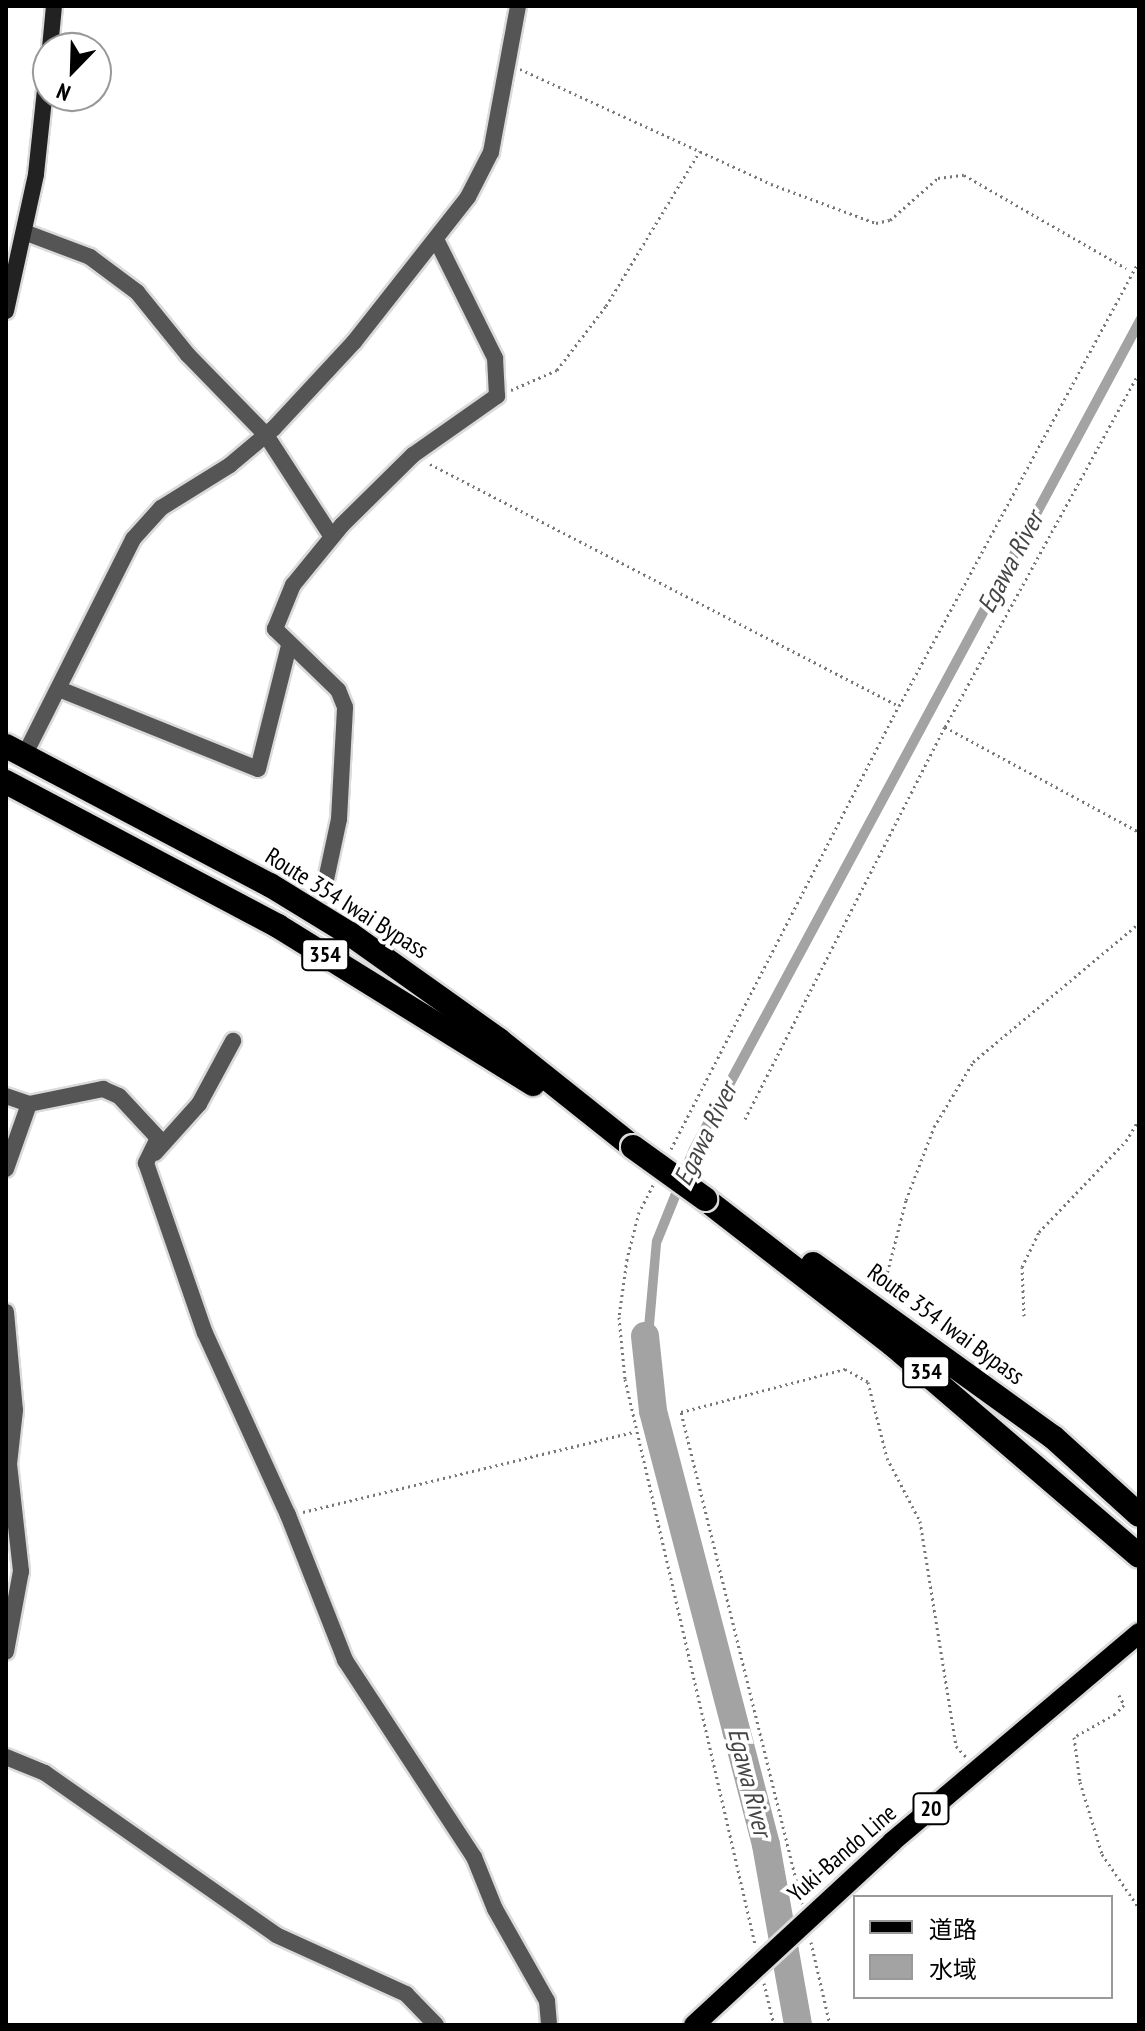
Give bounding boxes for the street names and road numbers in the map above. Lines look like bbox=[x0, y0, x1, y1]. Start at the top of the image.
street label: Route 354 Iwai Bypass bbox=[260, 841, 434, 965]
road number: 354 bbox=[301, 937, 349, 973]
street label: Route 354 Iwai Bypass bbox=[862, 1258, 1030, 1390]
road number: 354 bbox=[902, 1354, 950, 1390]
road number: 20 bbox=[911, 1791, 951, 1827]
street label: Yuki-Bando Line bbox=[782, 1798, 902, 1908]

